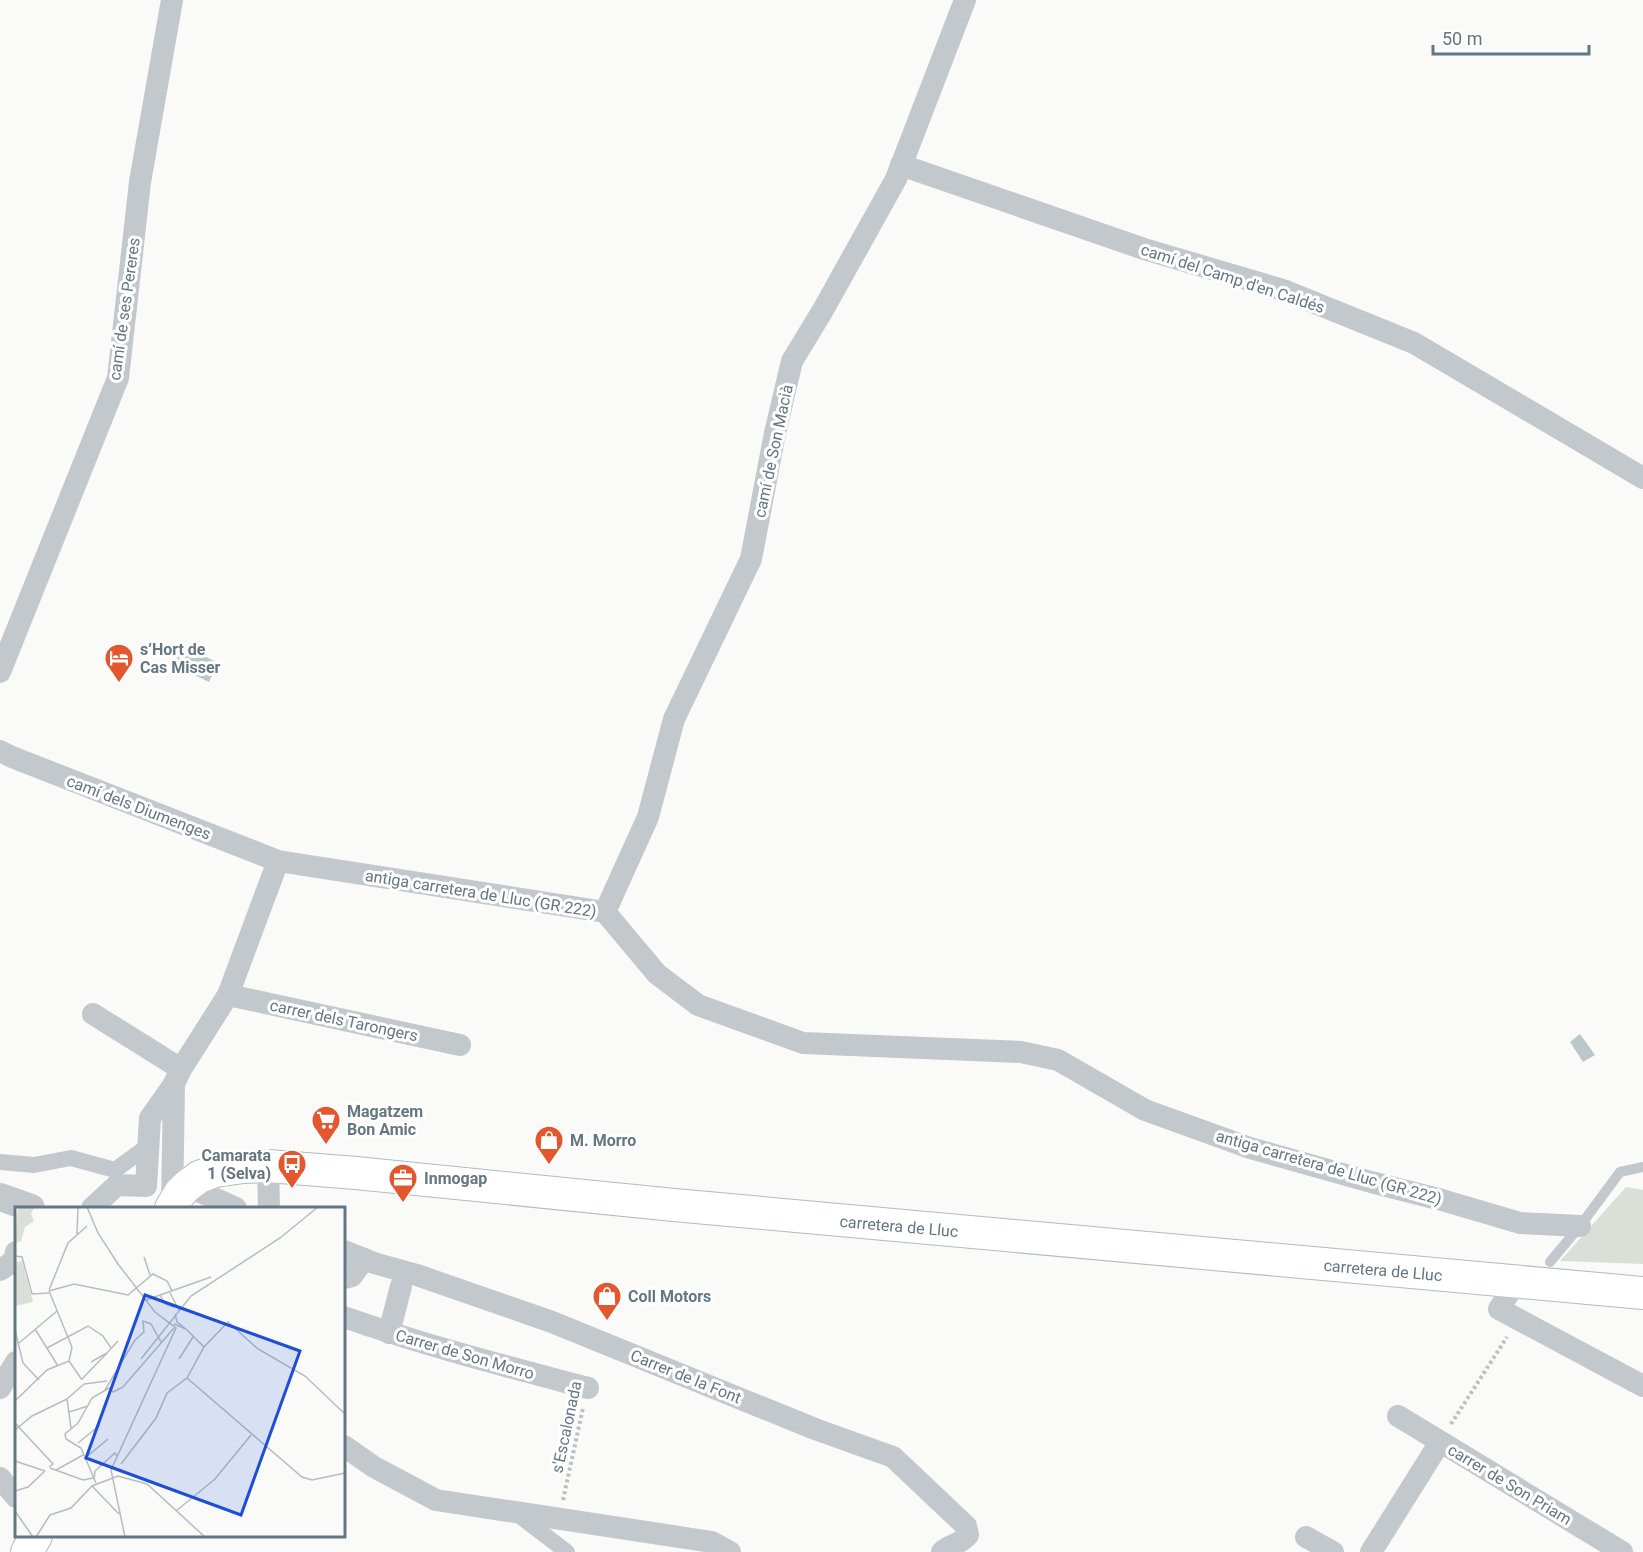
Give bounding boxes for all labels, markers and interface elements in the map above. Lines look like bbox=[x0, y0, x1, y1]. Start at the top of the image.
scale bar bbox=[1433, 18, 1589, 56]
text: 50 m bbox=[1442, 28, 1482, 49]
street label: camí de ses Pereres bbox=[105, 237, 144, 382]
street label: camí del Camp d'en Caldés bbox=[1139, 240, 1327, 317]
street label: camí de Son Macià bbox=[750, 383, 797, 519]
place label: s’Hort de Cas Misser bbox=[140, 640, 221, 677]
hotel icon: s’Hort de Cas Misser bbox=[103, 642, 135, 684]
street label: camí dels Diumenges bbox=[64, 771, 214, 844]
street label: antiga carretera de Lluc (GR 222) bbox=[364, 866, 598, 921]
street label: carrer dels Tarongers bbox=[268, 996, 420, 1045]
place label: Magatzem Bon Amic bbox=[347, 1102, 423, 1139]
supermarket icon: Magatzem Bon Amic bbox=[310, 1104, 342, 1146]
shop icon: M. Morro bbox=[533, 1124, 565, 1166]
street label: antiga carretera de Lluc (GR 222) bbox=[1214, 1126, 1444, 1209]
place label: M. Morro bbox=[570, 1131, 636, 1150]
place label: Camarata 1 (Selva) bbox=[201, 1146, 271, 1183]
bus stop icon: Camarata 1 (Selva) bbox=[276, 1148, 308, 1190]
office icon: Inmogap bbox=[387, 1162, 419, 1204]
place label: Inmogap bbox=[424, 1169, 487, 1188]
inset map bbox=[15, 1207, 345, 1537]
street label: carretera de Lluc bbox=[839, 1212, 959, 1241]
street label: carretera de Lluc bbox=[1323, 1256, 1443, 1285]
shop icon: Coll Motors bbox=[591, 1280, 623, 1322]
place label: Coll Motors bbox=[628, 1287, 711, 1306]
street label: Carrer de Son Morro bbox=[393, 1326, 536, 1383]
street label: Carrer de la Font bbox=[628, 1346, 744, 1407]
street label: s'Escalonada bbox=[547, 1379, 586, 1475]
street label: carrer de Son Priam bbox=[1445, 1440, 1575, 1529]

